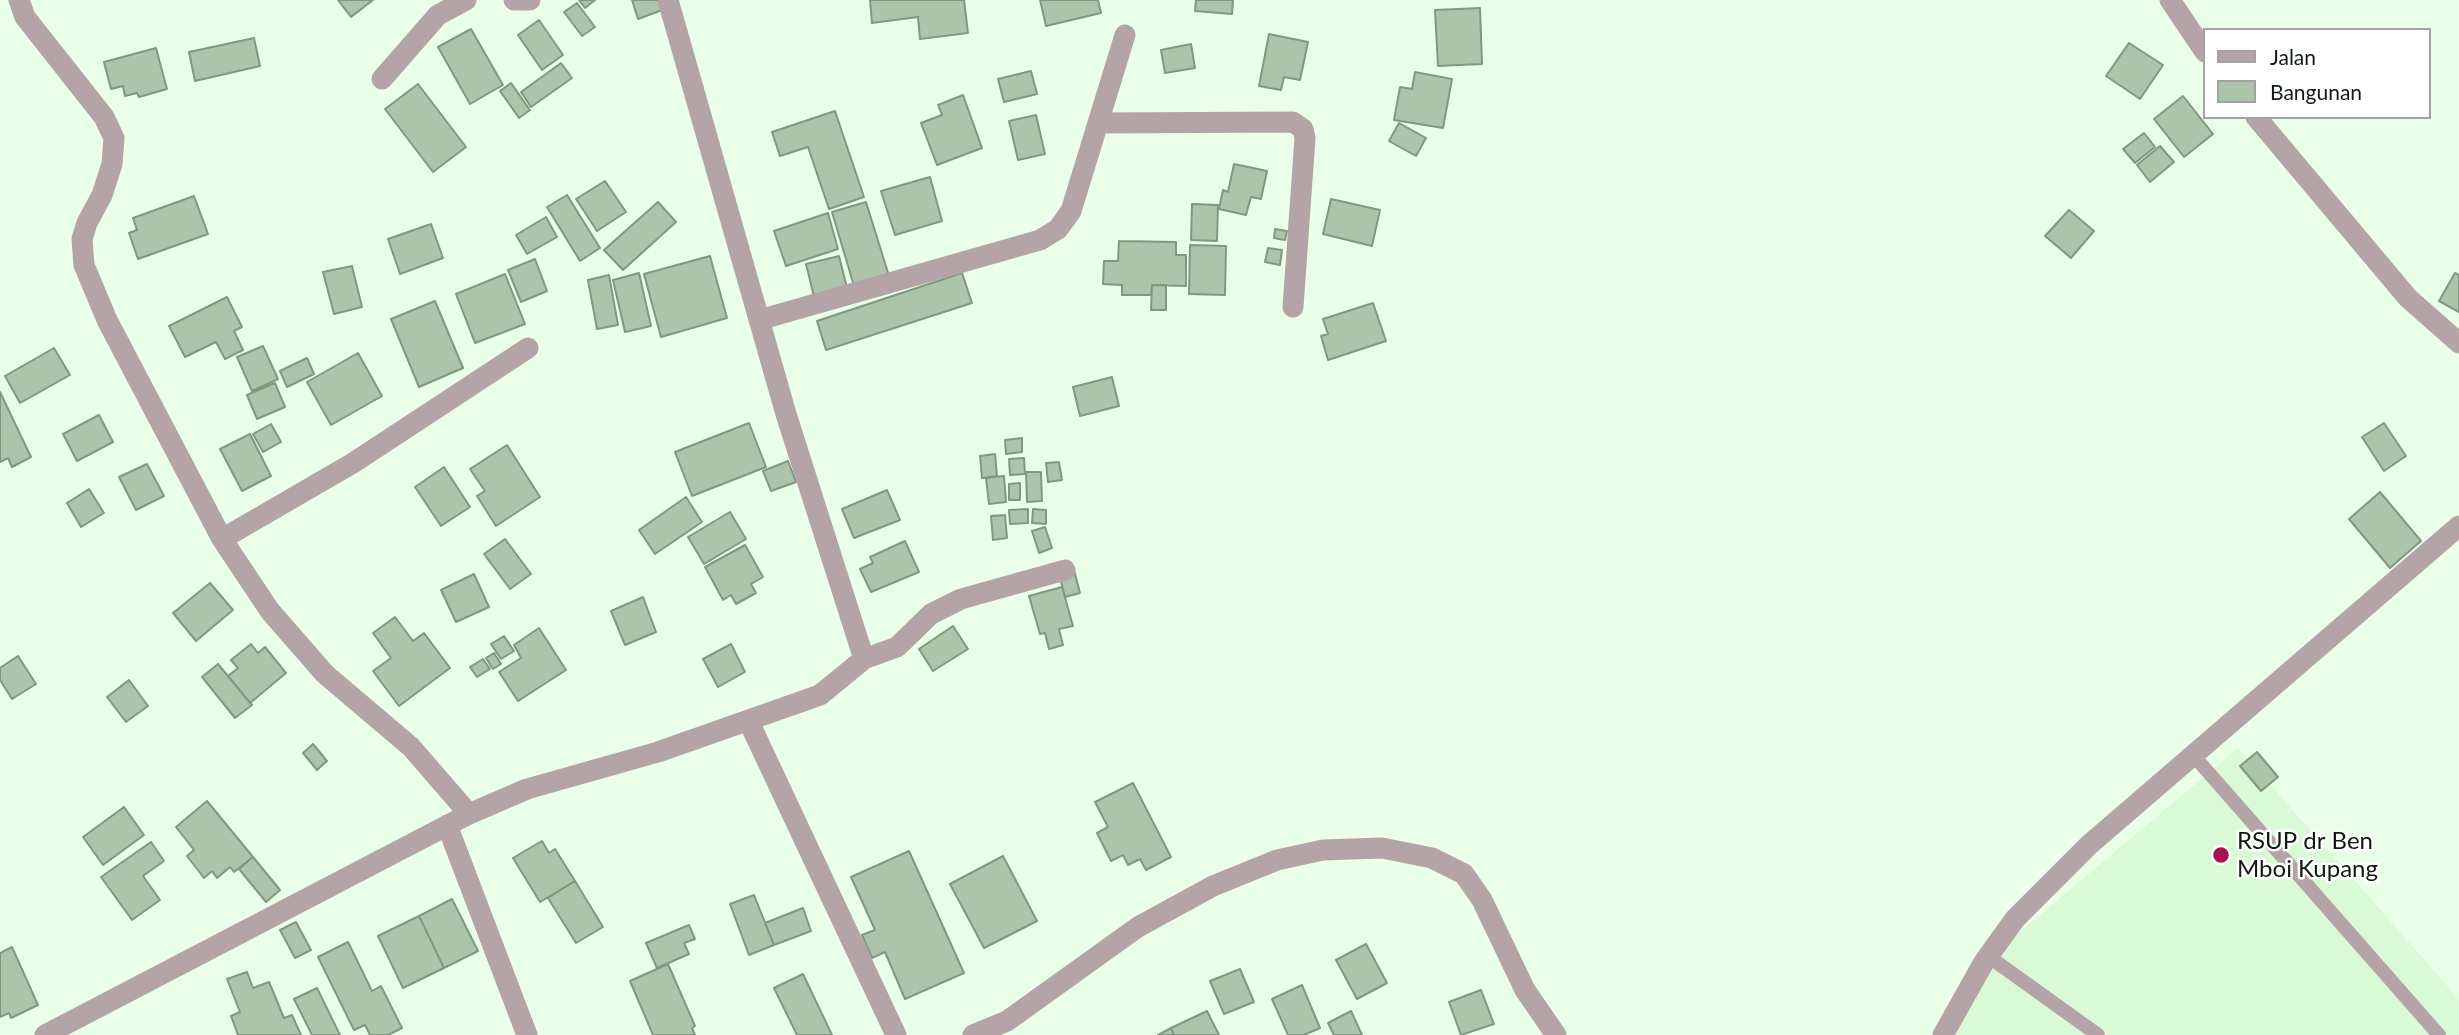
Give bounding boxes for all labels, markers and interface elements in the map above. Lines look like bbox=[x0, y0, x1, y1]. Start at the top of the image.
legend bbox=[2204, 28, 2431, 119]
text: Jalan bbox=[2270, 44, 2316, 69]
text: Bangunan bbox=[2270, 79, 2362, 104]
place label: RSUP dr Ben Mboi Kupang bbox=[2237, 827, 2378, 883]
marker: RSUP dr Ben Mboi Kupang bbox=[2211, 845, 2231, 865]

